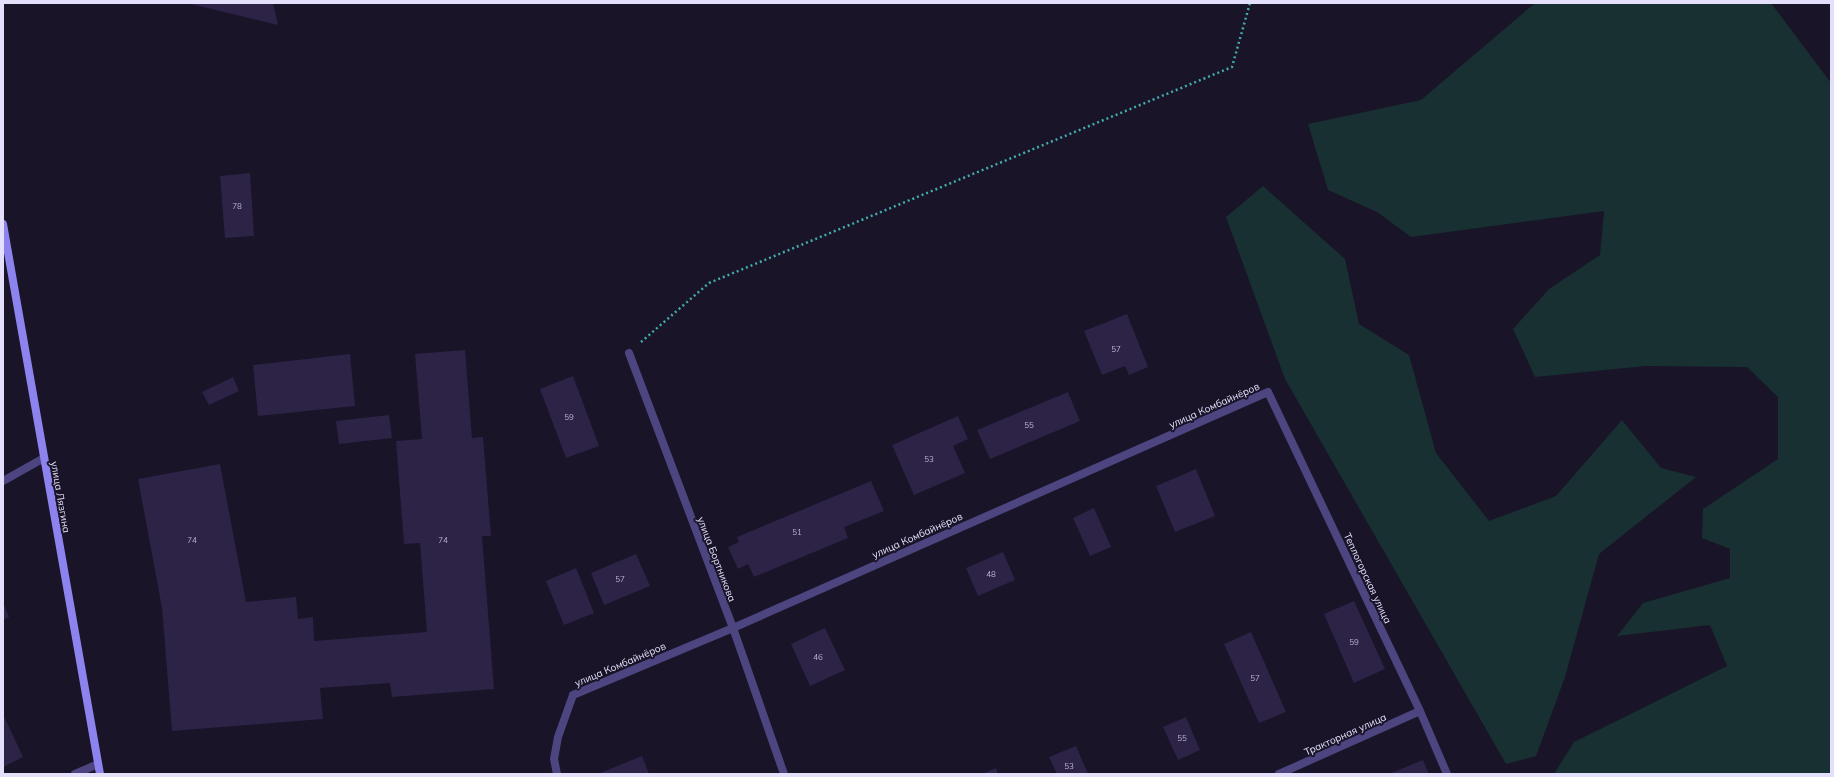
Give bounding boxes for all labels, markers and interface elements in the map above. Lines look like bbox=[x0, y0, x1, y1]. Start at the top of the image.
house number: 78 bbox=[232, 201, 242, 211]
house number: 57 bbox=[1111, 344, 1121, 354]
street label: улица Комбайнёров bbox=[1167, 379, 1262, 431]
house number: 59 bbox=[564, 412, 574, 422]
house number: 55 bbox=[1024, 420, 1034, 430]
house number: 53 bbox=[924, 454, 934, 464]
street label: улица Лязгина bbox=[48, 460, 73, 534]
street label: улица Комбайнёров bbox=[870, 509, 965, 561]
street label: улица Бортникова bbox=[694, 515, 739, 603]
house number: 51 bbox=[792, 527, 802, 537]
street label: Теплогорская улица bbox=[1341, 531, 1394, 626]
house number: 74 bbox=[187, 535, 197, 545]
house number: 74 bbox=[438, 535, 448, 545]
house number: 48 bbox=[986, 569, 996, 579]
house number: 57 bbox=[615, 574, 625, 584]
house number: 59 bbox=[1349, 637, 1359, 647]
street label: улица Комбайнёров bbox=[573, 639, 668, 690]
house number: 46 bbox=[813, 652, 823, 662]
house number: 57 bbox=[1250, 673, 1260, 683]
street label: Тракторная улица bbox=[1302, 710, 1388, 758]
house number: 55 bbox=[1177, 733, 1187, 743]
house number: 53 bbox=[1064, 761, 1074, 771]

